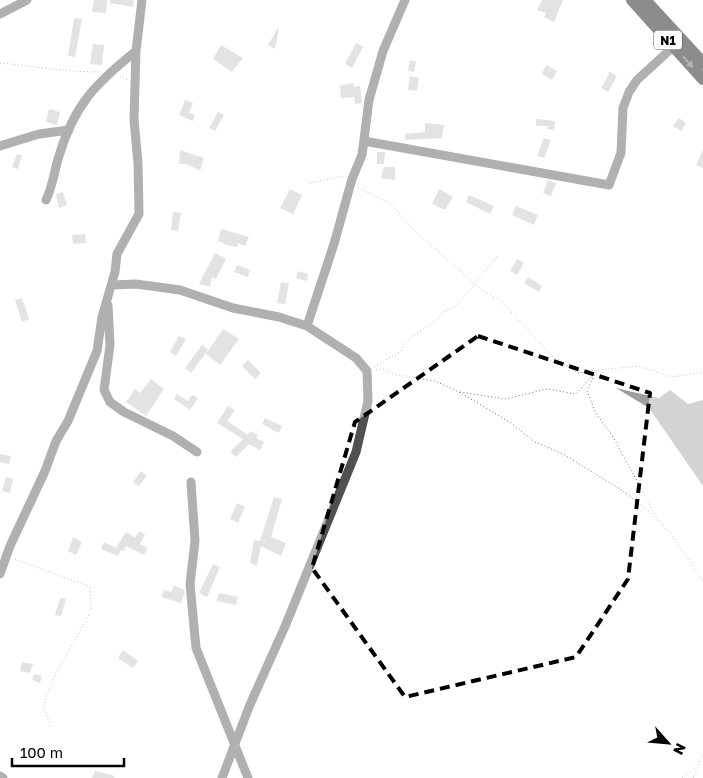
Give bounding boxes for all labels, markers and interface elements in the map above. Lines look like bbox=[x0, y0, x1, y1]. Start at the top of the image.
road number: N1 bbox=[654, 30, 682, 50]
one-way arrow bbox=[682, 56, 694, 68]
north arrow bbox=[643, 718, 693, 768]
scale bar bbox=[12, 736, 125, 768]
text: N bbox=[670, 741, 690, 758]
text: 100 m bbox=[20, 743, 63, 761]

